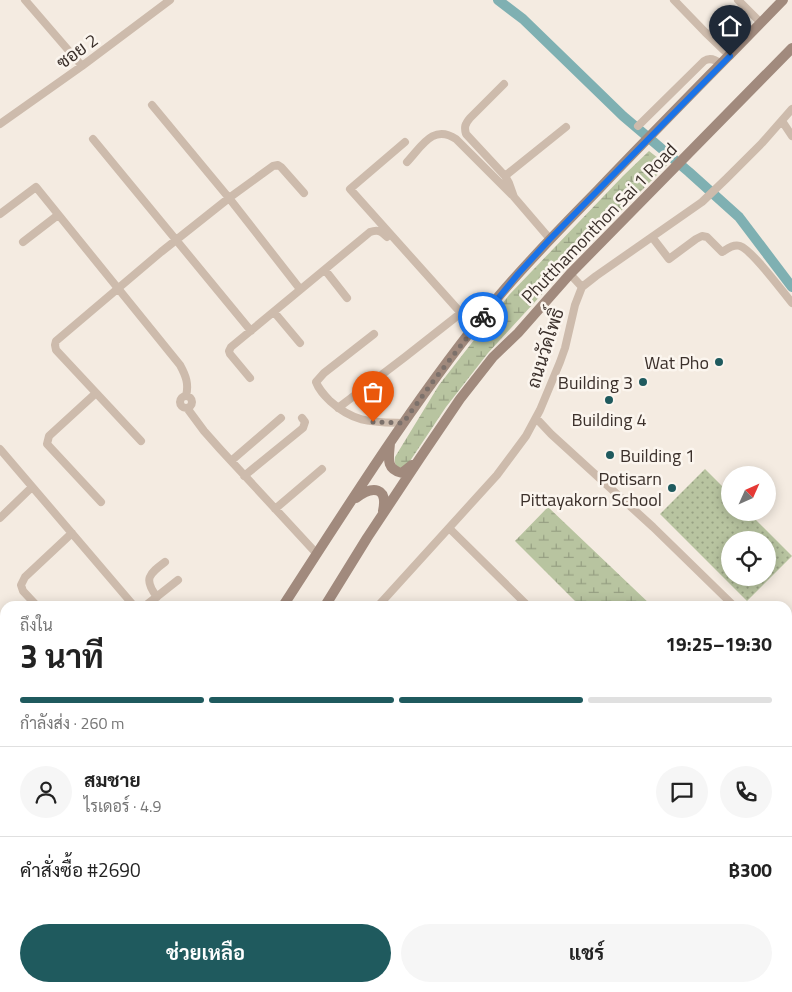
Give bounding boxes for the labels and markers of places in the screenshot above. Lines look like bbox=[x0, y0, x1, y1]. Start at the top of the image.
pin bbox=[709, 5, 751, 56]
place label: Wat Pho bbox=[644, 349, 709, 376]
marker: Wat Pho bbox=[713, 356, 725, 368]
place label: Building 3 bbox=[558, 369, 633, 396]
pin bbox=[352, 371, 394, 422]
marker: Building 3 bbox=[637, 376, 649, 388]
marker: Building 4 bbox=[603, 394, 615, 406]
place label: Building 4 bbox=[571, 406, 647, 433]
place label: Building 1 bbox=[620, 442, 695, 469]
marker: Building 1 bbox=[604, 449, 616, 461]
place label: Potisarn Pittayakorn School bbox=[520, 465, 662, 513]
marker: Potisarn Pittayakorn School bbox=[666, 482, 678, 494]

